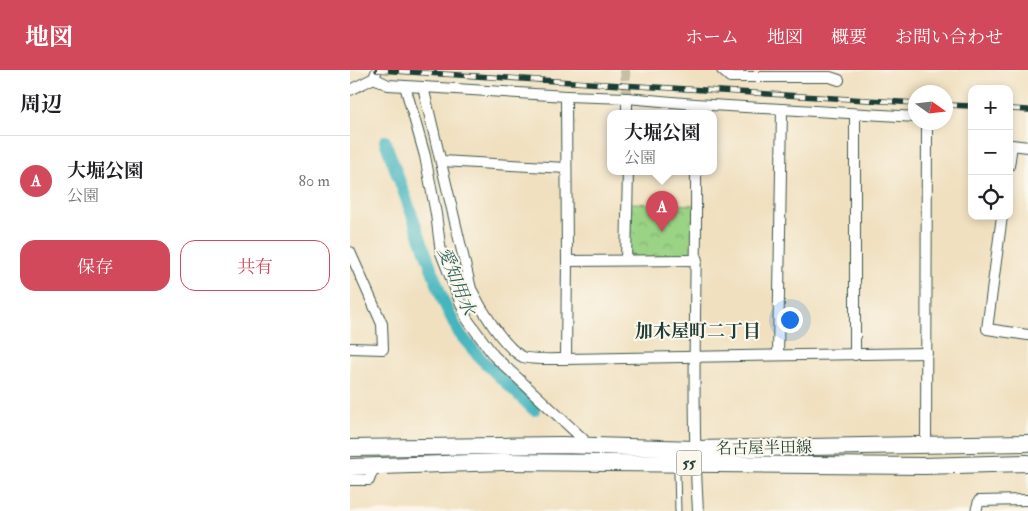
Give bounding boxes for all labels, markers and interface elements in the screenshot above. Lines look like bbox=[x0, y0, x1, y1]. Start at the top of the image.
text: 地図 bbox=[25, 22, 73, 53]
text: ホーム bbox=[685, 26, 739, 49]
text: 地図 bbox=[767, 26, 803, 49]
text: 概要 bbox=[831, 26, 867, 49]
text: お問い合わせ bbox=[895, 26, 1003, 49]
north arrow bbox=[908, 85, 953, 130]
map controls bbox=[968, 85, 1013, 220]
button: + bbox=[968, 85, 1013, 130]
text: 周辺 bbox=[20, 91, 62, 118]
popup bbox=[607, 110, 717, 175]
text: 大堀公園 bbox=[624, 121, 700, 145]
button: − bbox=[968, 130, 1013, 175]
text: 公園 bbox=[624, 148, 656, 168]
text: 大堀公園 bbox=[67, 159, 143, 183]
text: A bbox=[31, 171, 41, 191]
text: 80 m bbox=[299, 171, 330, 191]
button: locate bbox=[968, 175, 1013, 220]
text: 公園 bbox=[67, 186, 99, 206]
pin: A bbox=[646, 191, 678, 232]
button: 保存 bbox=[20, 240, 170, 291]
button: 共有 bbox=[180, 240, 330, 291]
water label: 愛知用水 bbox=[432, 243, 481, 321]
your location bbox=[777, 307, 803, 333]
district label: 加木屋町二丁目 bbox=[635, 320, 761, 343]
street label: 名古屋半田線 bbox=[716, 437, 812, 459]
road number: 55 bbox=[676, 450, 702, 476]

